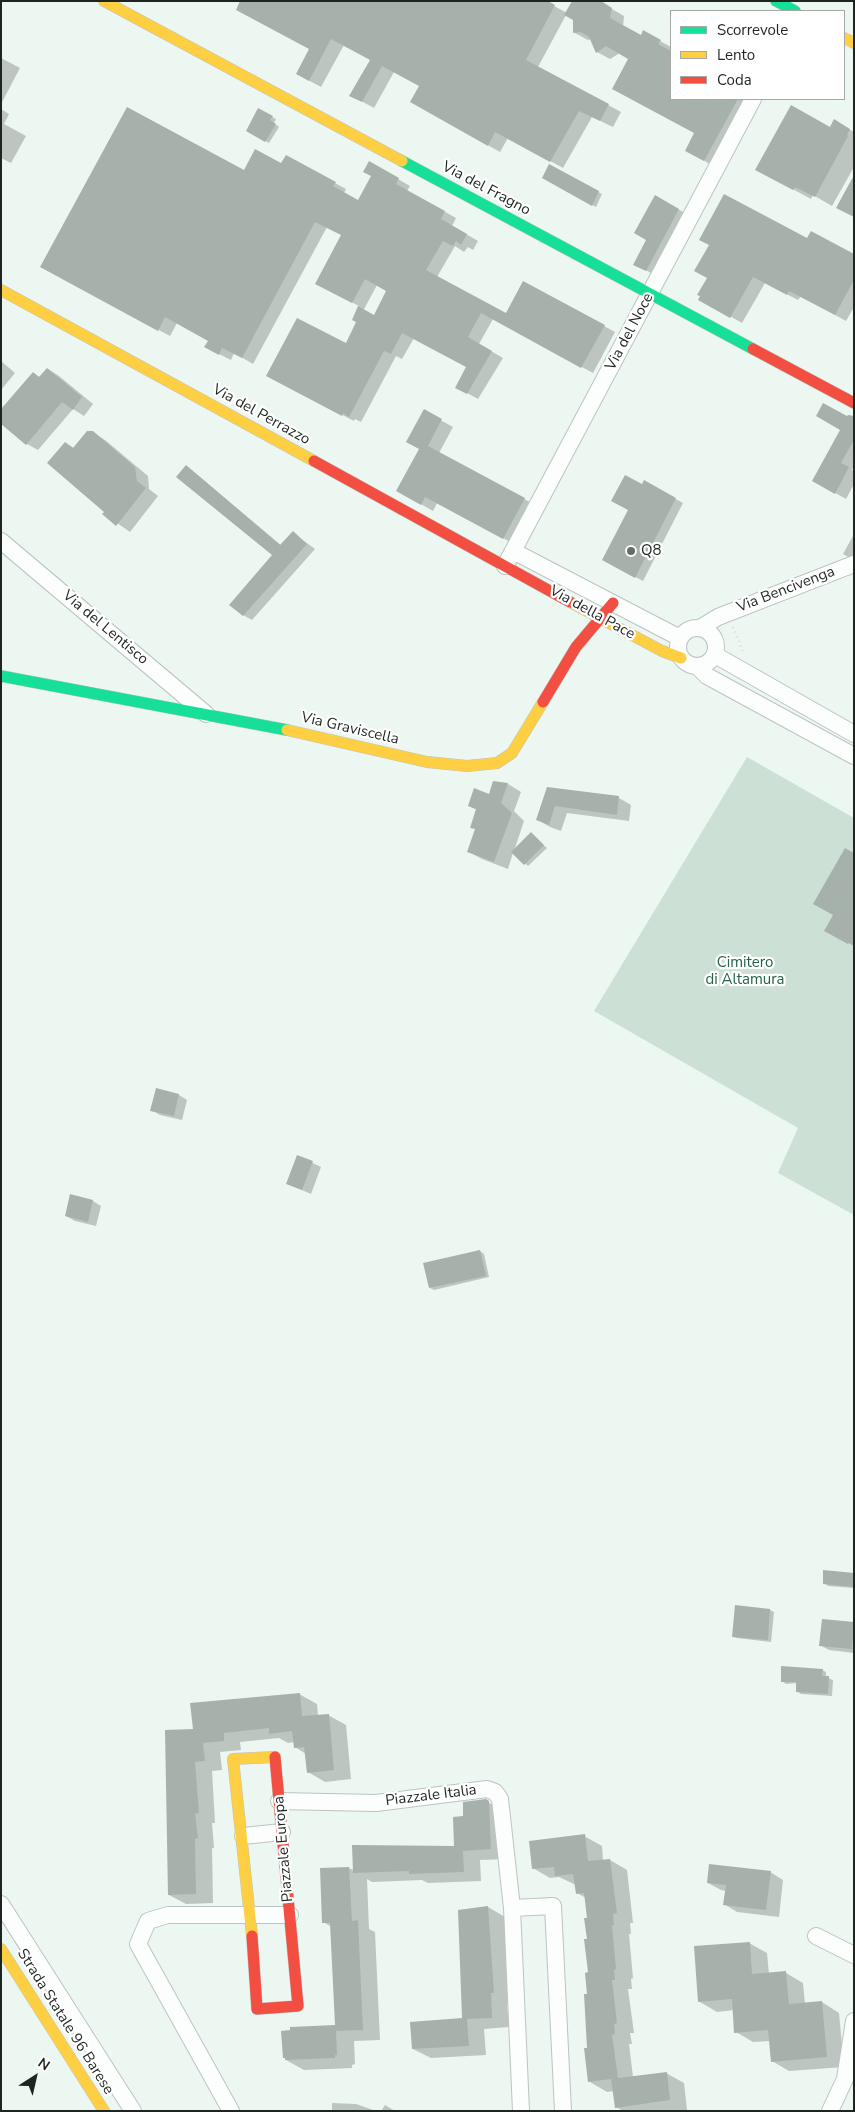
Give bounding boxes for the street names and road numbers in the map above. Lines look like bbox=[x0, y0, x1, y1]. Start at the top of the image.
street label: Via del Fragno bbox=[439, 158, 533, 220]
street label: Via del Noce bbox=[602, 290, 658, 374]
street label: Via del Perrazzo bbox=[209, 381, 313, 449]
street label: Via Bencivenga bbox=[734, 563, 838, 617]
street label: Via della Pace bbox=[546, 582, 638, 644]
street label: Via del Lentisco bbox=[59, 587, 151, 669]
street label: Via Graviscella bbox=[299, 709, 401, 749]
street label: Piazzale Italia bbox=[384, 1781, 478, 1811]
street label: Piazzale Europa bbox=[270, 1795, 298, 1903]
street label: Strada Statale 96 Barese bbox=[13, 1946, 117, 2098]

